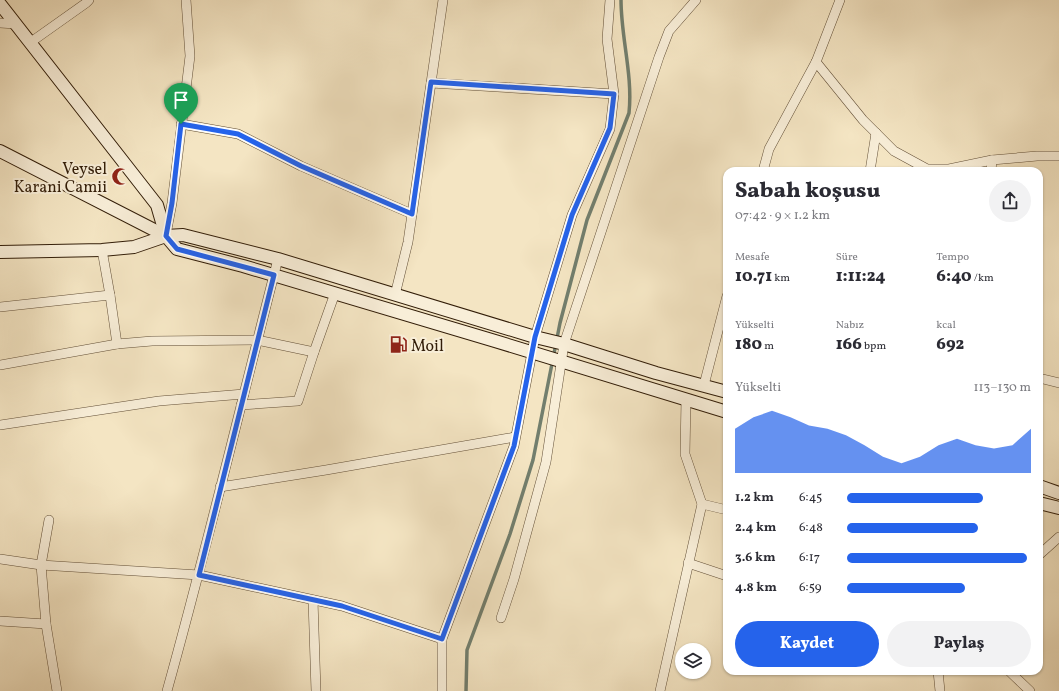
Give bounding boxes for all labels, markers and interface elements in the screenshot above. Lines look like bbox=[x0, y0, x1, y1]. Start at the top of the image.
pin bbox=[164, 83, 198, 124]
icon: arrive bbox=[170, 89, 192, 111]
place label: Veysel Karani Camii bbox=[14, 159, 107, 199]
mosque icon: Veysel Karani Camii bbox=[110, 167, 130, 187]
text: Sabah koşusu bbox=[735, 176, 880, 207]
button: share bbox=[989, 180, 1031, 222]
text: 07:42 · 9 × 1.2 km bbox=[735, 207, 830, 225]
text: Mesafe bbox=[735, 250, 769, 265]
text: Süre bbox=[836, 250, 858, 265]
text: Tempo bbox=[936, 250, 969, 265]
text: 10.71 bbox=[735, 265, 772, 288]
text: 1:11:24 bbox=[836, 265, 886, 288]
text: 6:40 bbox=[936, 265, 972, 288]
text: km bbox=[772, 271, 790, 286]
text: /km bbox=[972, 271, 994, 286]
text: Yükselti bbox=[735, 318, 774, 333]
text: Nabız bbox=[836, 318, 864, 333]
text: kcal bbox=[936, 318, 956, 333]
text: 180 bbox=[735, 333, 762, 356]
text: 166 bbox=[836, 333, 862, 356]
text: 692 bbox=[936, 333, 964, 356]
fuel station icon: Moil bbox=[388, 335, 408, 355]
place label: Moil bbox=[411, 336, 444, 358]
text: m bbox=[762, 339, 774, 354]
text: bpm bbox=[862, 339, 886, 354]
text: Yükselti bbox=[735, 379, 781, 397]
text: 113–130 m bbox=[974, 379, 1031, 397]
text: 1.2 km bbox=[735, 489, 774, 507]
text: 6:45 bbox=[799, 489, 822, 507]
text: 2.4 km bbox=[735, 519, 776, 537]
text: 6:48 bbox=[799, 519, 823, 537]
text: 3.6 km bbox=[735, 549, 776, 567]
text: 6:17 bbox=[799, 549, 820, 567]
text: 4.8 km bbox=[735, 579, 777, 597]
text: 6:59 bbox=[799, 579, 821, 597]
button: Kaydet bbox=[735, 621, 879, 667]
button: Paylaş bbox=[887, 621, 1031, 667]
map controls bbox=[675, 643, 711, 679]
button: layers bbox=[675, 643, 711, 679]

